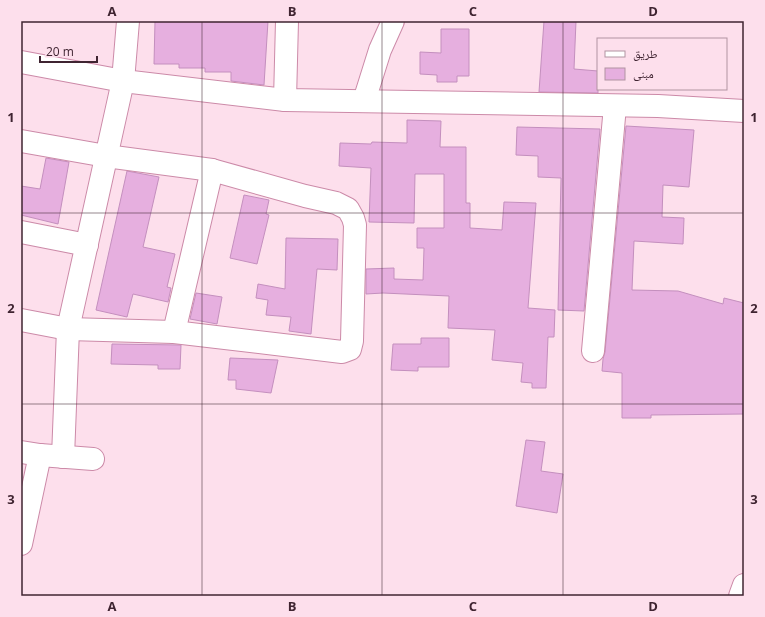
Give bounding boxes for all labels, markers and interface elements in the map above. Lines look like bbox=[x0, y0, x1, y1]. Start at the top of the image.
text: A bbox=[108, 2, 117, 20]
text: B bbox=[288, 2, 297, 20]
text: C bbox=[469, 2, 477, 20]
text: D bbox=[648, 2, 658, 20]
scale bar bbox=[40, 38, 97, 64]
legend bbox=[597, 38, 727, 90]
text: 20 m bbox=[46, 43, 74, 60]
text: طريق bbox=[633, 45, 658, 62]
text: مبنى bbox=[633, 65, 654, 82]
text: 1 bbox=[7, 108, 15, 126]
text: 1 bbox=[750, 108, 758, 126]
text: 2 bbox=[7, 299, 15, 317]
text: 2 bbox=[750, 299, 758, 317]
text: 3 bbox=[7, 490, 15, 508]
text: 3 bbox=[750, 490, 758, 508]
text: A bbox=[108, 597, 117, 615]
text: B bbox=[288, 597, 297, 615]
text: C bbox=[469, 597, 477, 615]
text: D bbox=[648, 597, 658, 615]

